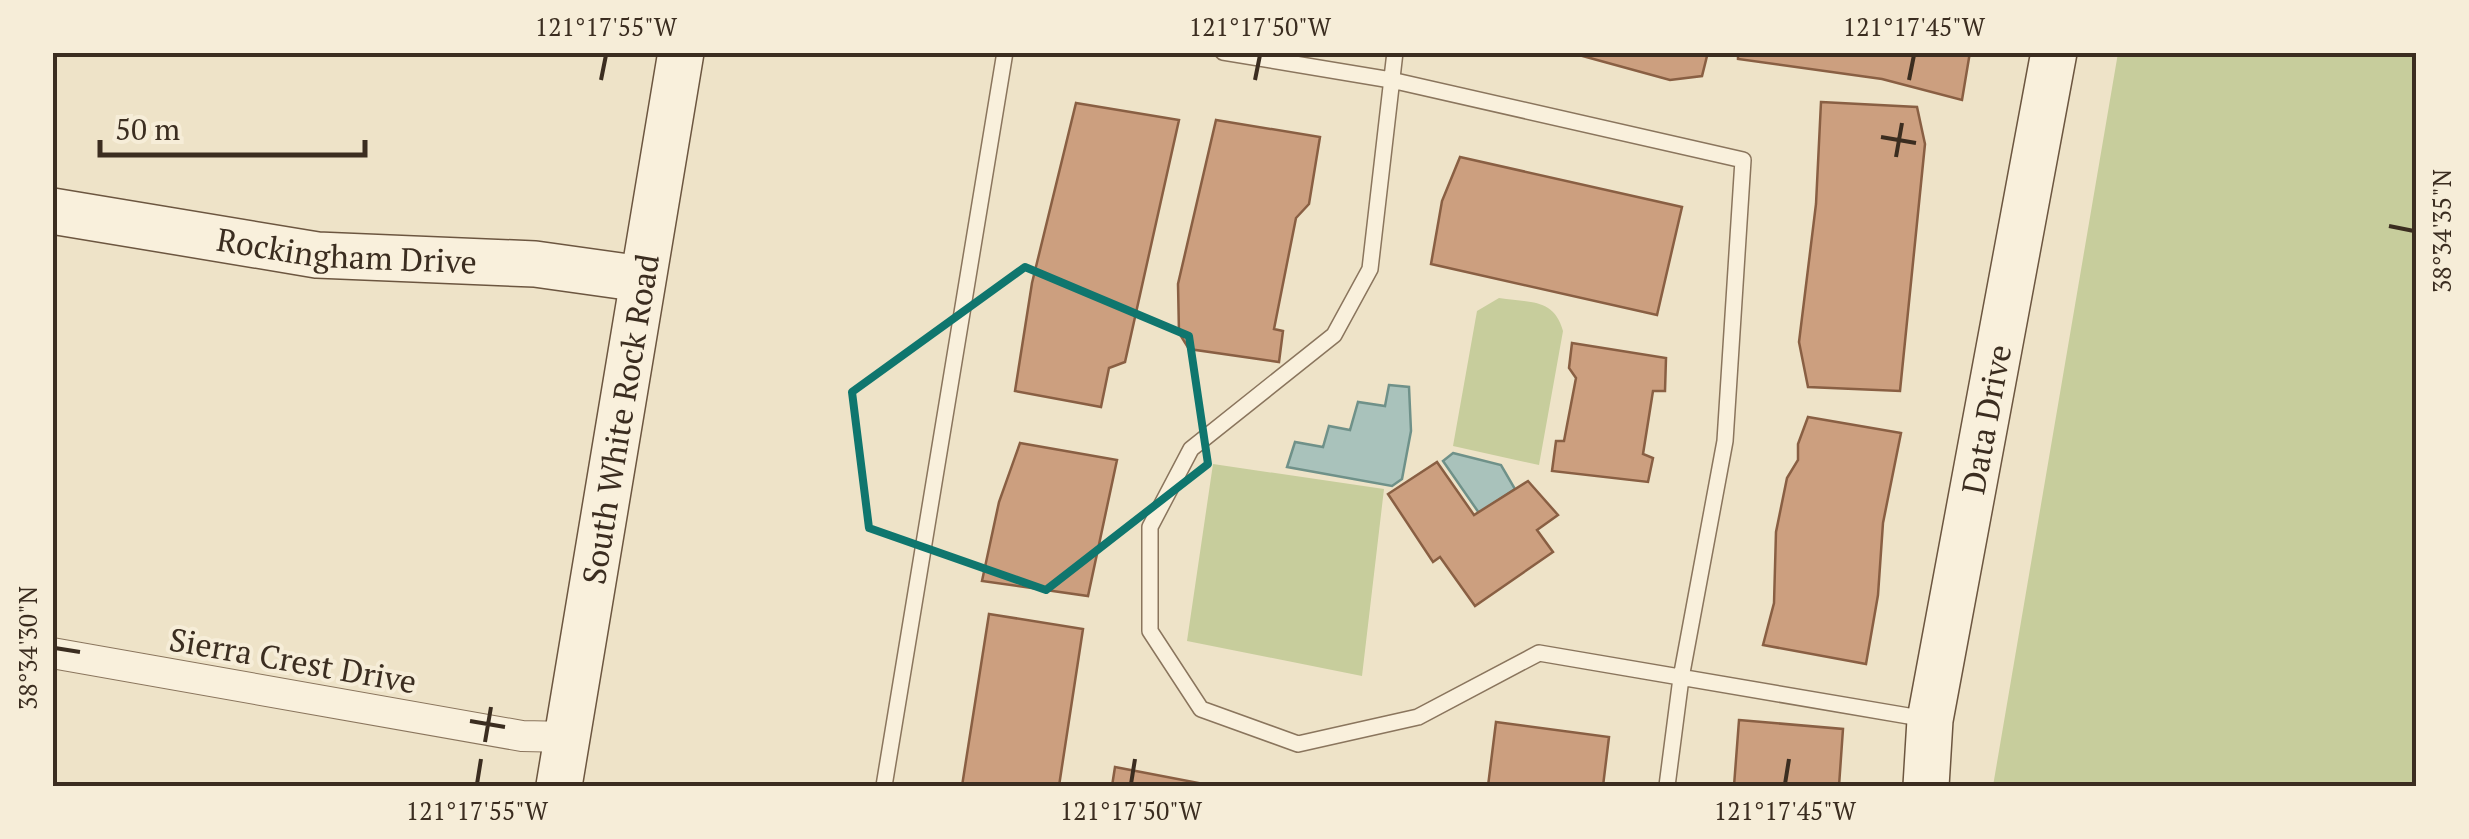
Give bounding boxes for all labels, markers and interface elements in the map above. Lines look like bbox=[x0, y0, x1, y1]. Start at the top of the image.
text: 121°17'55"W bbox=[535, 10, 678, 43]
text: 121°17'50"W bbox=[1189, 10, 1332, 43]
text: 121°17'45"W bbox=[1843, 10, 1986, 43]
scale bar bbox=[100, 95, 365, 157]
text: 50 m bbox=[115, 109, 180, 149]
text: 38°34'35"N bbox=[2425, 169, 2458, 293]
street label: Rockingham Drive bbox=[214, 218, 478, 283]
street label: South White Rock Road bbox=[572, 251, 668, 587]
street label: Data Drive bbox=[1951, 341, 2020, 497]
text: 38°34'30"N bbox=[11, 586, 44, 710]
street label: Sierra Crest Drive bbox=[166, 618, 420, 702]
text: 121°17'55"W bbox=[406, 794, 549, 827]
text: 121°17'50"W bbox=[1060, 794, 1203, 827]
text: 121°17'45"W bbox=[1714, 794, 1857, 827]

